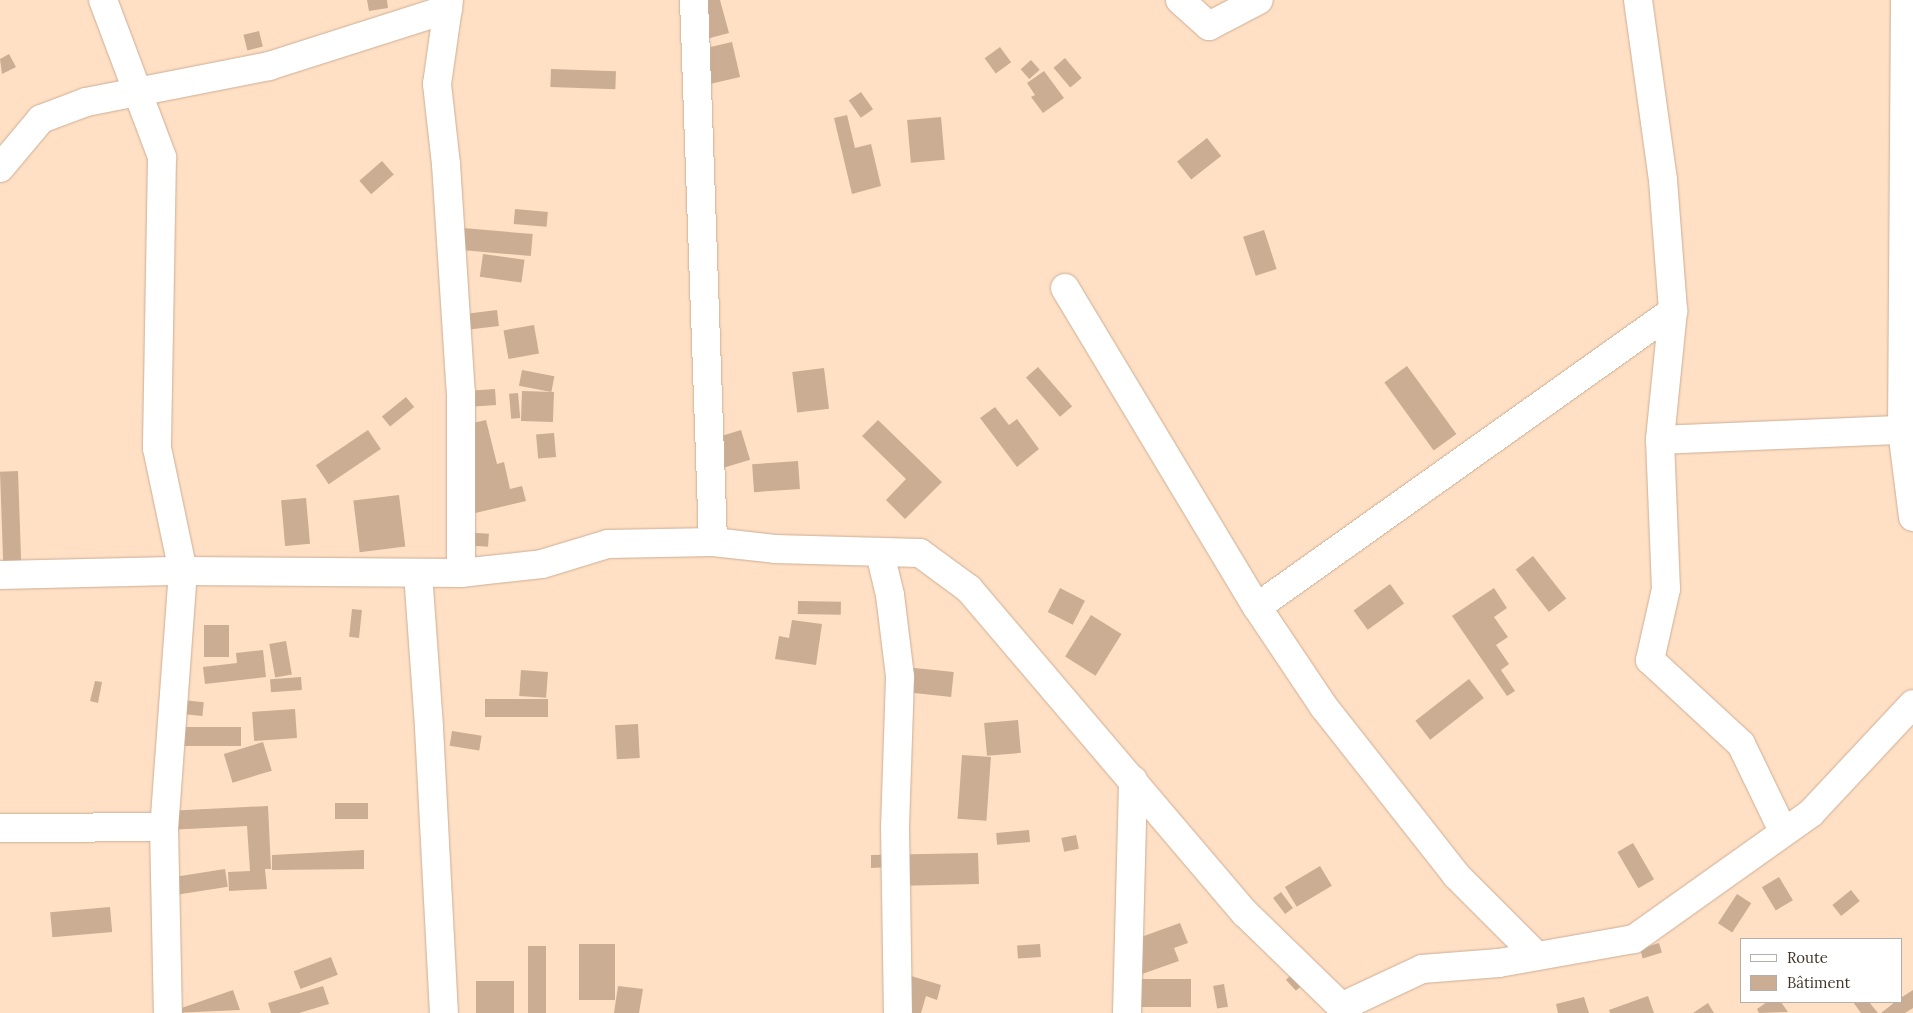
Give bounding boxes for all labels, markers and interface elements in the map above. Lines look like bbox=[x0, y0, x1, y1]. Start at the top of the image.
legend bbox=[1740, 938, 1903, 1003]
text: Route bbox=[1787, 948, 1828, 967]
text: Bâtiment bbox=[1787, 973, 1850, 992]

